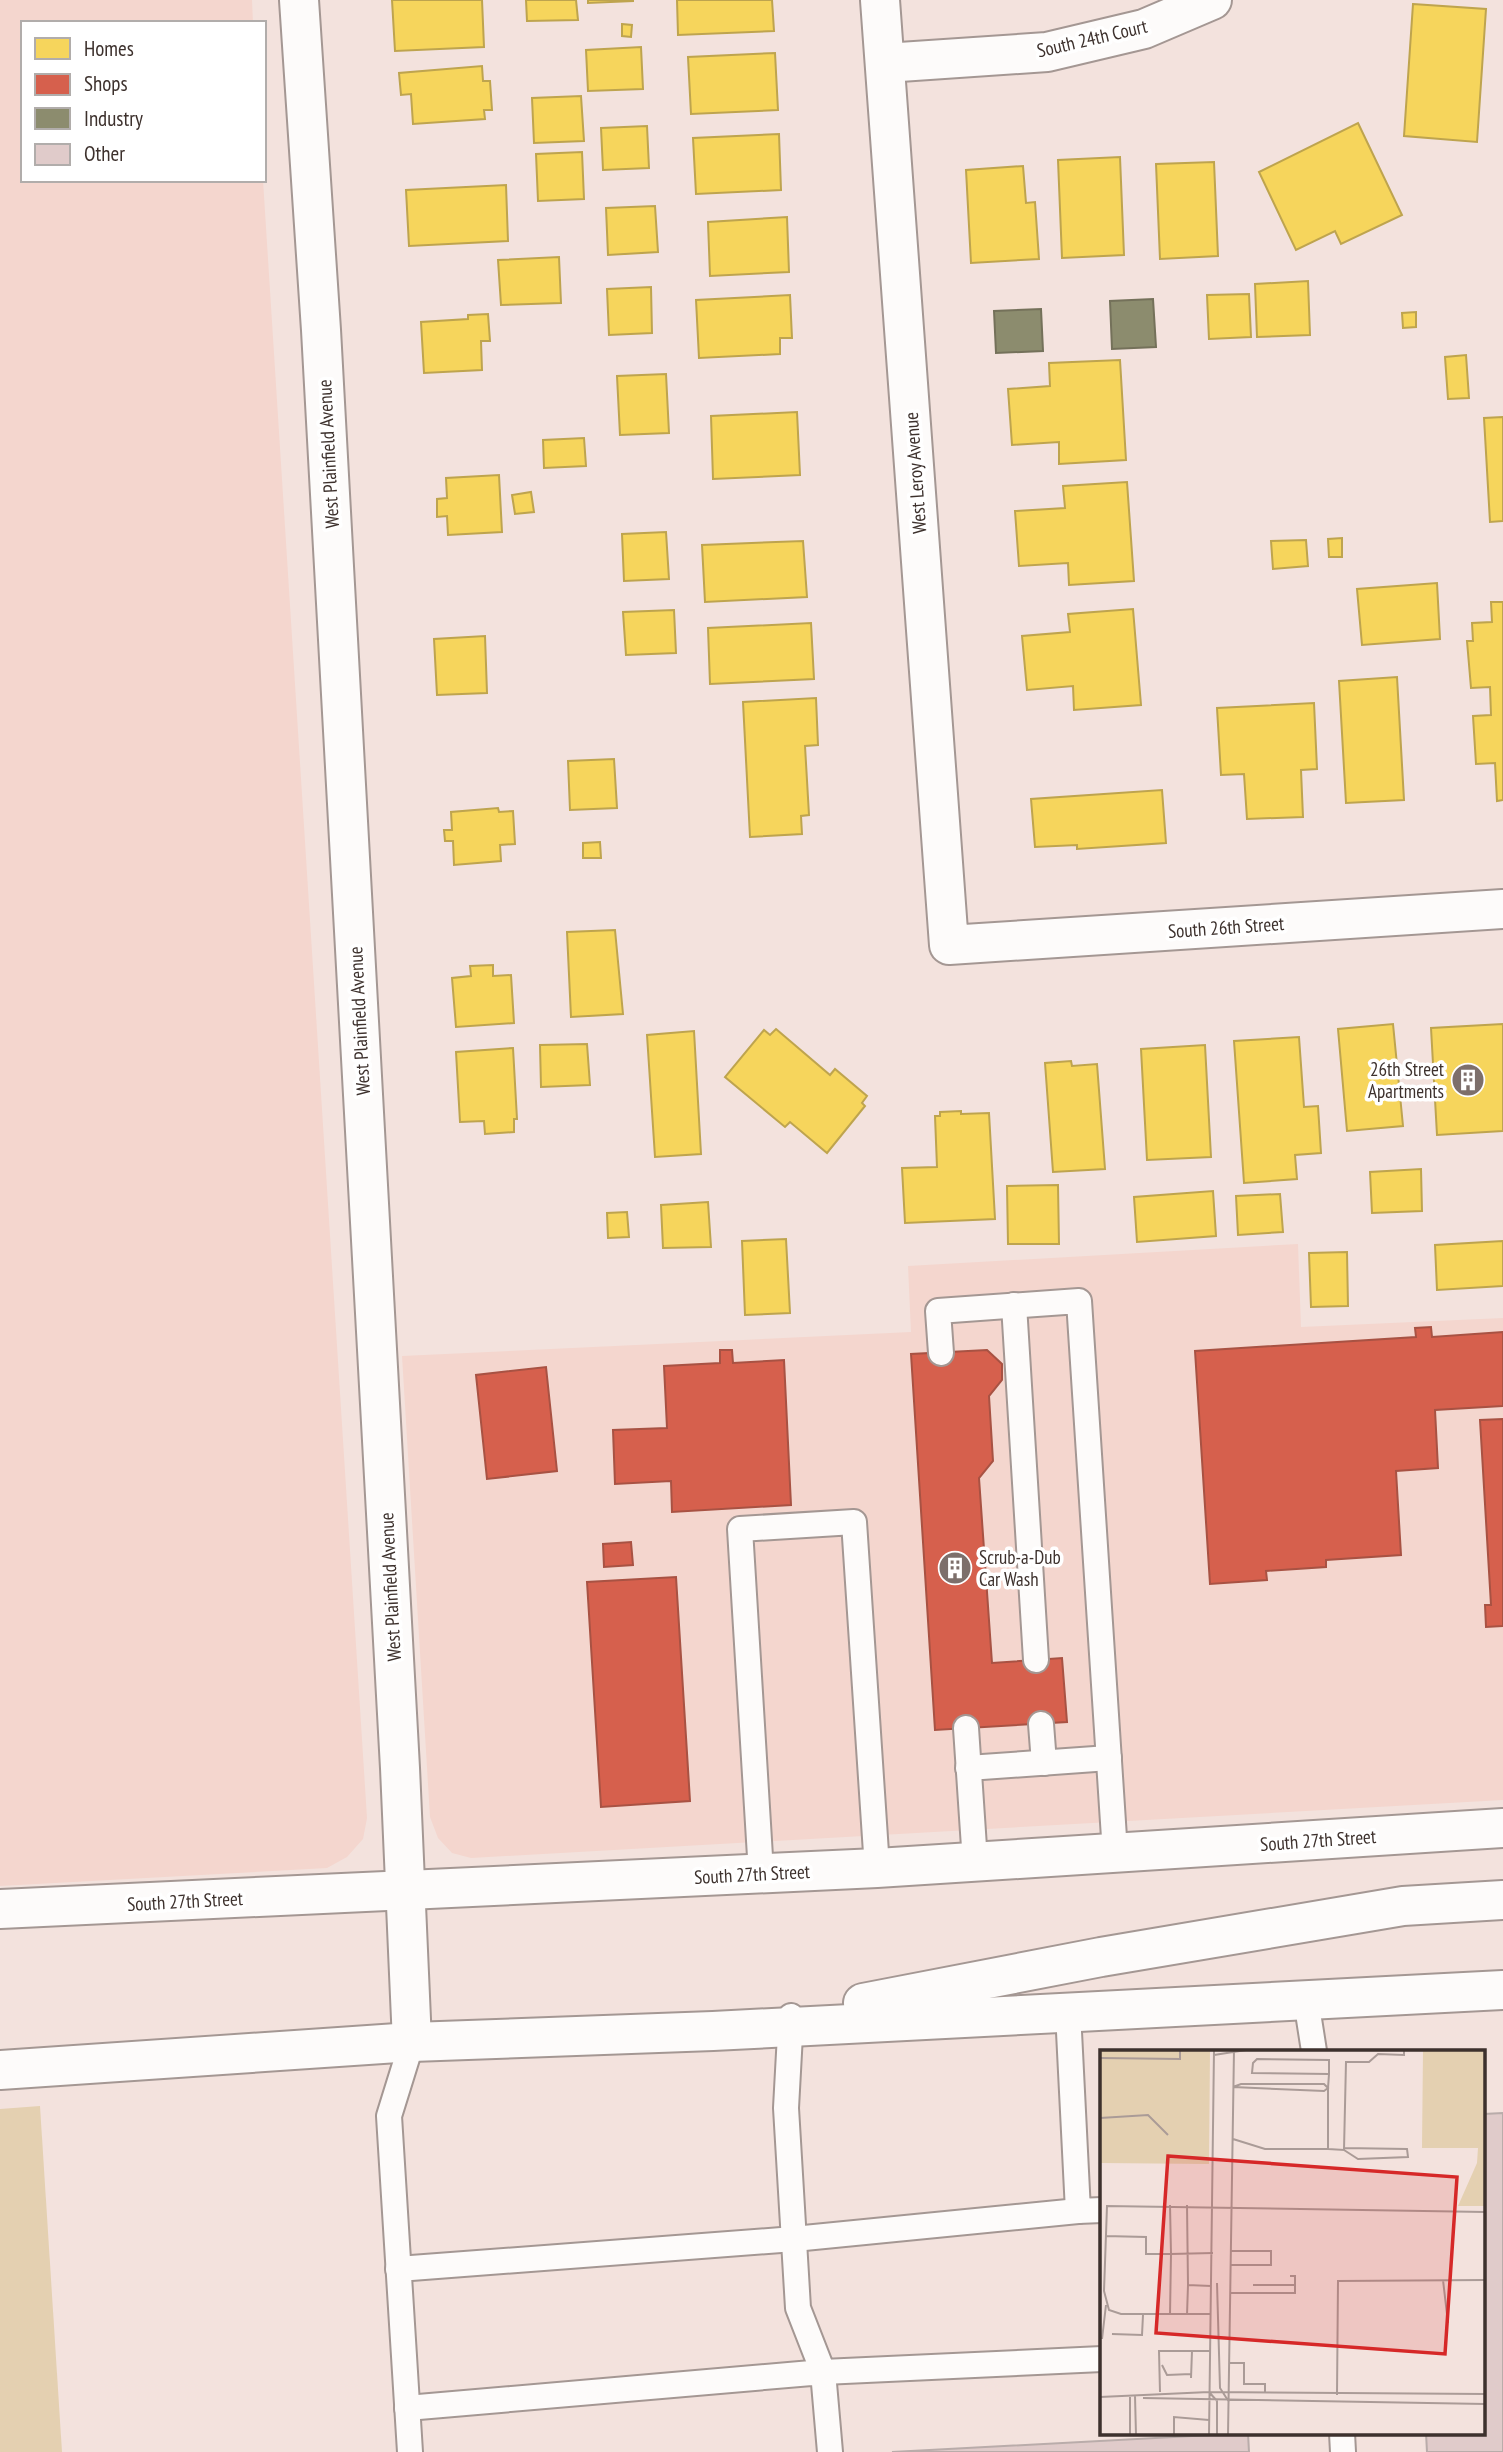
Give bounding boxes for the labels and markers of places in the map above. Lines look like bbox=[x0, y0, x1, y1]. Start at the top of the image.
place label: 26th Street Apartments bbox=[1368, 1057, 1445, 1103]
building icon: 26th Street Apartments bbox=[1449, 1061, 1487, 1099]
place label: Scrub-a-Dub Car Wash bbox=[979, 1545, 1061, 1591]
building icon: Scrub-a-Dub Car Wash bbox=[936, 1549, 974, 1587]

